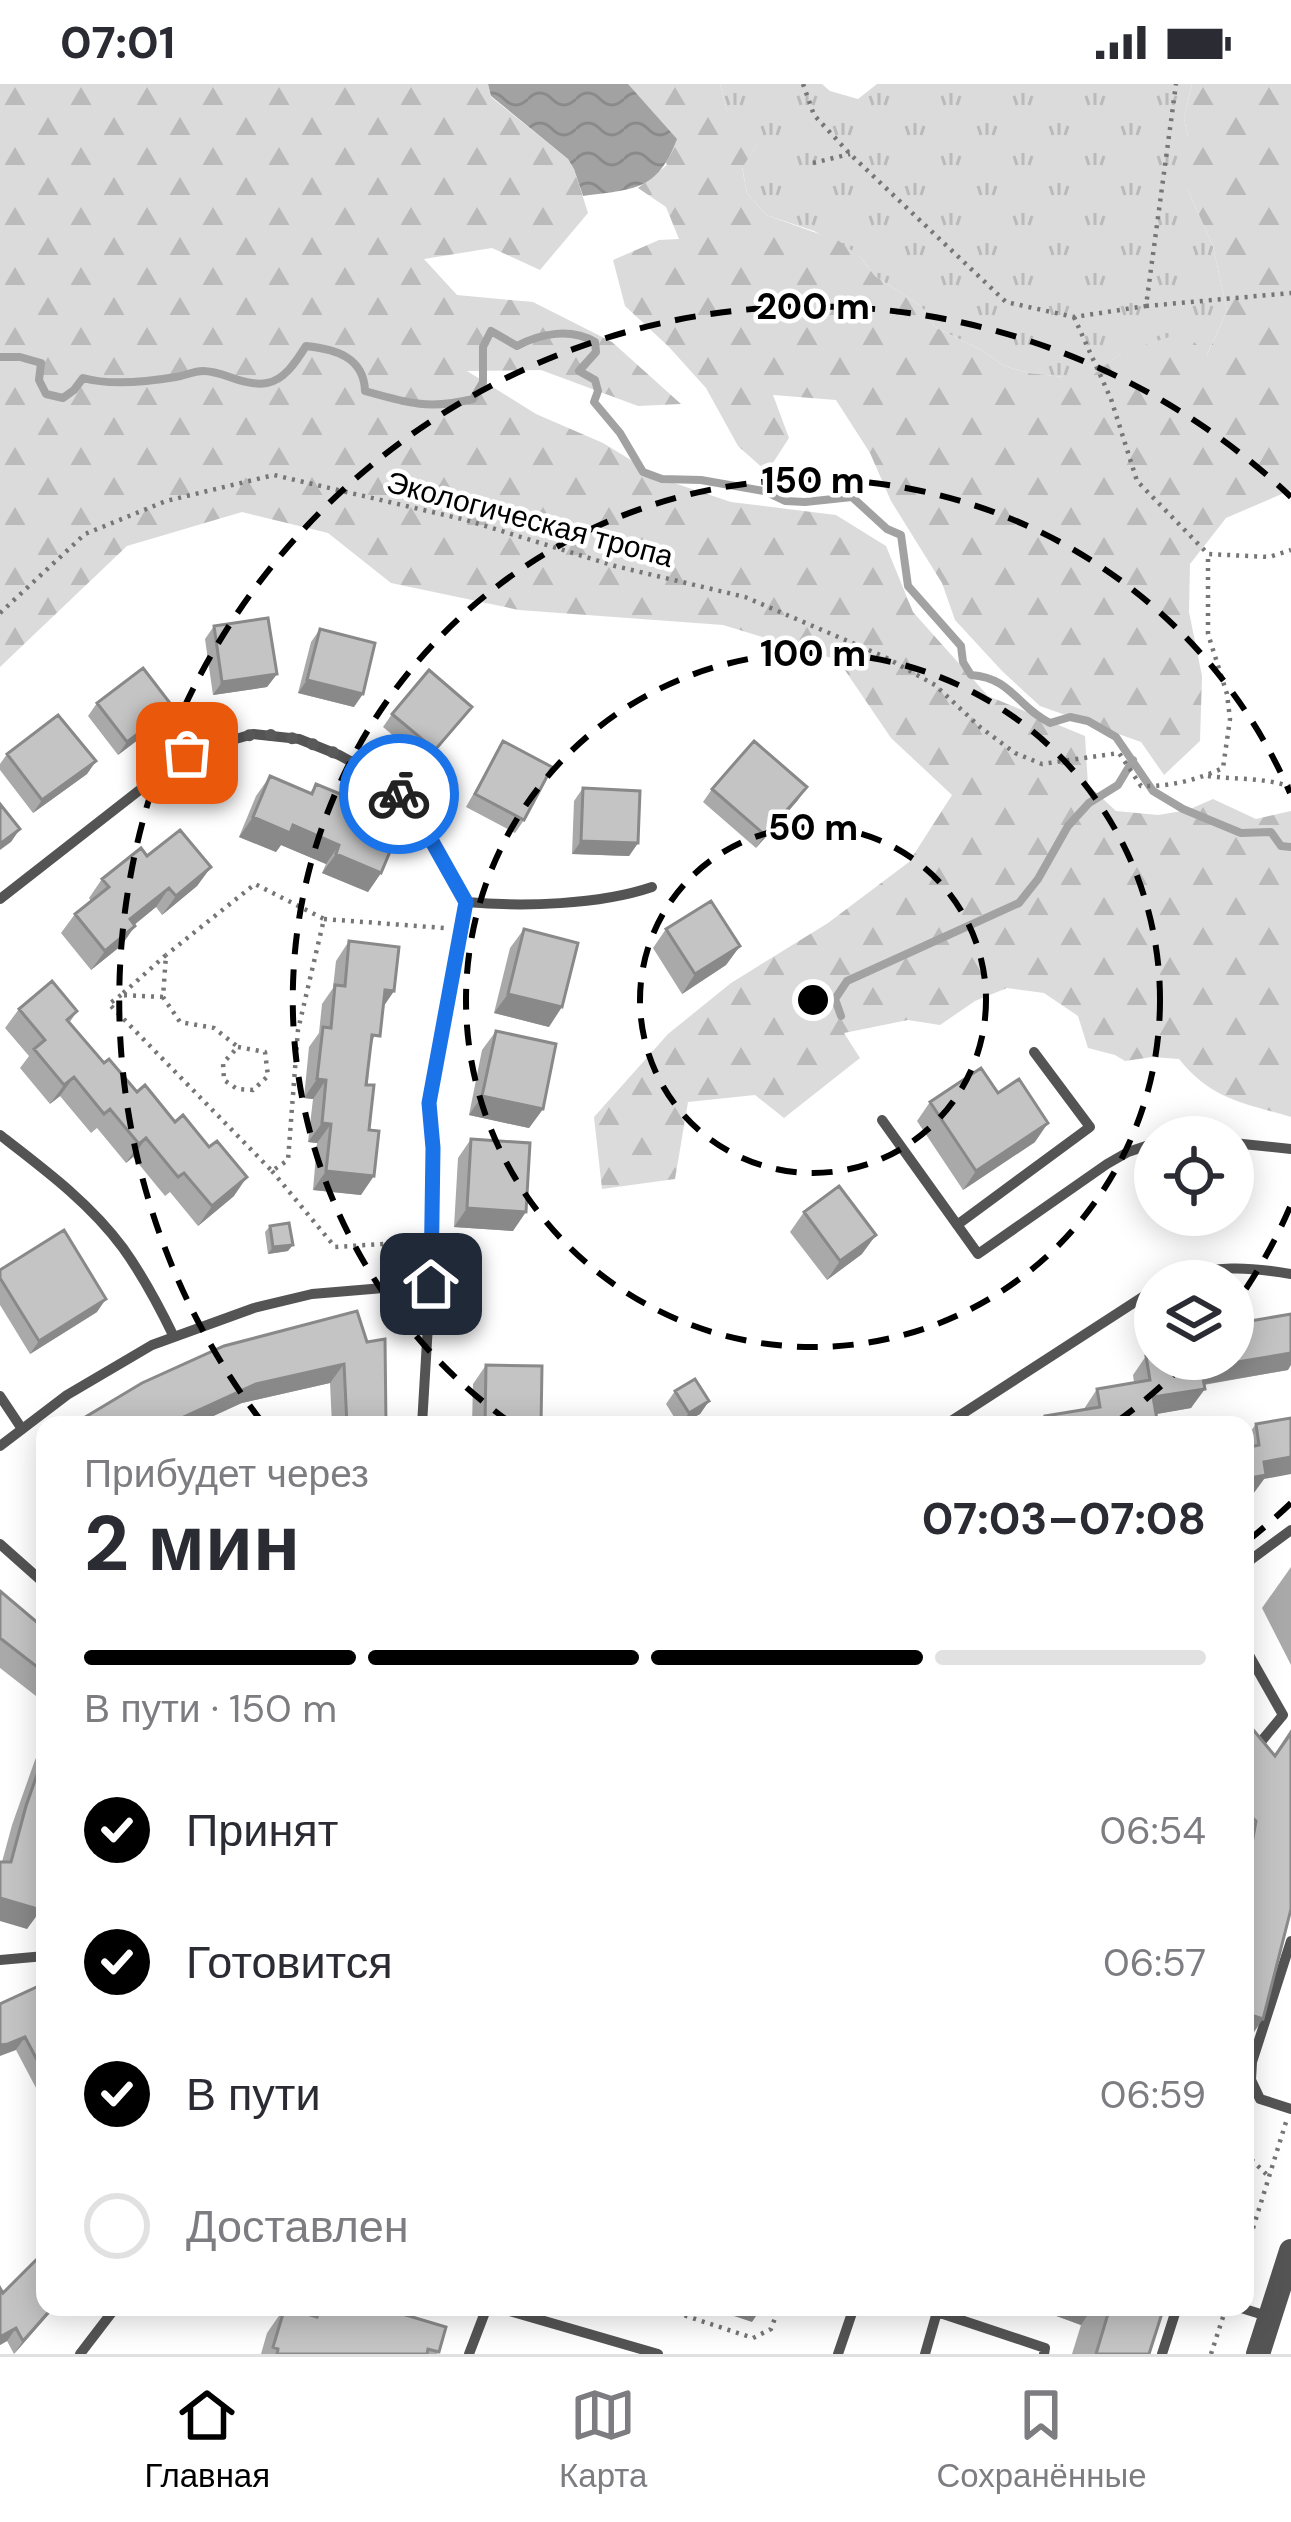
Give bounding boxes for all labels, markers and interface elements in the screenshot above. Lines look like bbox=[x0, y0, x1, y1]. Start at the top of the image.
text: 07:01 bbox=[60, 13, 175, 72]
text: 200 m bbox=[756, 283, 870, 330]
text: 150 m bbox=[761, 457, 865, 504]
street label: Экологическая тропа bbox=[382, 462, 678, 576]
text: 100 m bbox=[760, 630, 866, 677]
pin bbox=[136, 702, 238, 804]
icon: bag bbox=[154, 720, 220, 786]
courier bbox=[339, 734, 459, 854]
icon: bike bbox=[366, 761, 432, 827]
text: 50 m bbox=[768, 804, 858, 851]
centre of rings bbox=[792, 979, 834, 1021]
map controls bbox=[1134, 1116, 1254, 1380]
button: locate bbox=[1134, 1116, 1254, 1236]
pin bbox=[380, 1233, 482, 1335]
icon: home bbox=[398, 1251, 464, 1317]
button: layers bbox=[1134, 1260, 1254, 1380]
text: Прибудет через bbox=[84, 1448, 369, 1499]
text: 07:03–07:08 bbox=[922, 1489, 1206, 1548]
text: 2 мин bbox=[84, 1493, 300, 1594]
text: В пути · 150 m bbox=[84, 1683, 337, 1734]
icon: check bbox=[84, 1797, 150, 1863]
text: Принят bbox=[186, 1801, 338, 1860]
text: 06:54 bbox=[1099, 1805, 1206, 1856]
icon: check bbox=[84, 1929, 150, 1995]
text: Готовится bbox=[186, 1933, 393, 1992]
text: 06:57 bbox=[1103, 1937, 1206, 1988]
icon: check bbox=[84, 2061, 150, 2127]
text: В пути bbox=[186, 2065, 321, 2124]
text: 06:59 bbox=[1100, 2069, 1206, 2120]
text: Доставлен bbox=[186, 2197, 409, 2256]
tab: Главная bbox=[144, 2382, 270, 2497]
tab: Карта bbox=[559, 2382, 647, 2497]
tab: Сохранённые bbox=[936, 2382, 1147, 2497]

